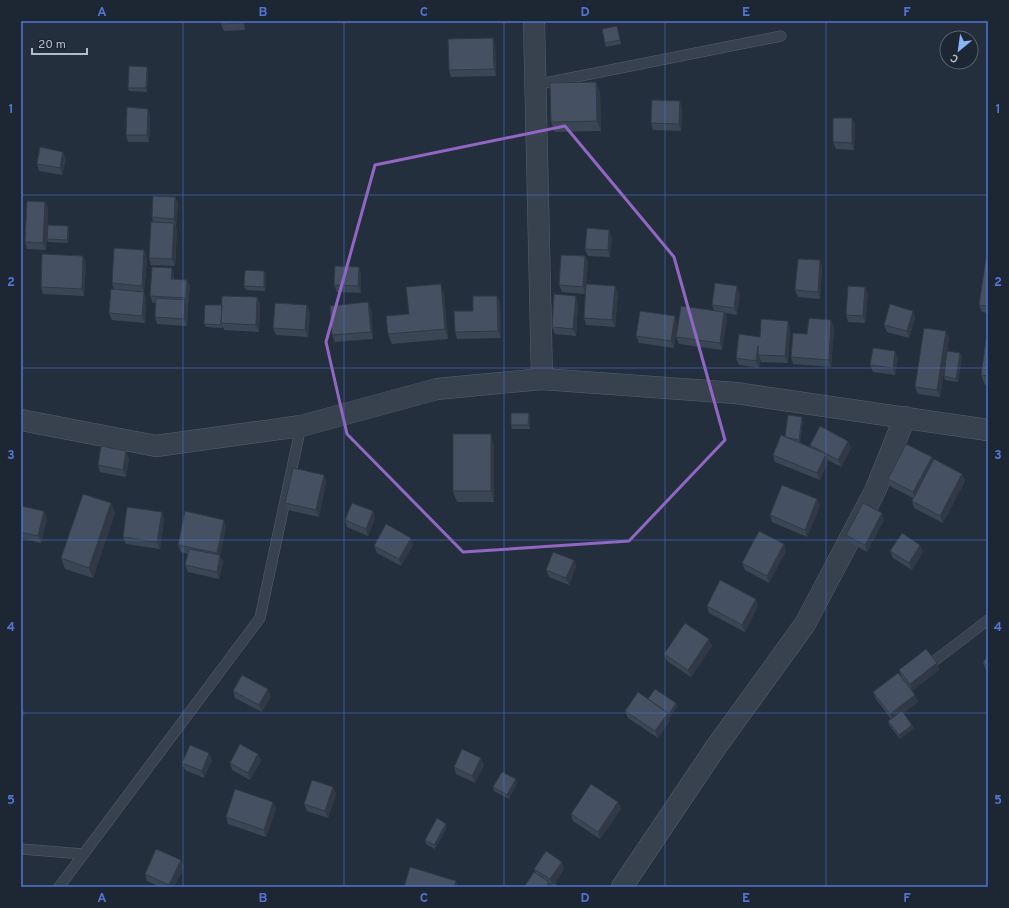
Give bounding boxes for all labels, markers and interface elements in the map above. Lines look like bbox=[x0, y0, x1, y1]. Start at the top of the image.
text: A bbox=[97, 5, 107, 21]
text: B bbox=[259, 5, 268, 21]
text: C bbox=[420, 5, 428, 21]
text: D bbox=[580, 5, 590, 21]
text: E bbox=[742, 5, 750, 21]
text: F bbox=[903, 5, 911, 21]
scale bar bbox=[32, 30, 87, 56]
north arrow bbox=[939, 30, 979, 70]
text: 20 m bbox=[38, 37, 66, 53]
text: С bbox=[948, 50, 961, 66]
text: 1 bbox=[8, 102, 14, 118]
text: 1 bbox=[995, 102, 1001, 118]
text: 2 bbox=[7, 275, 15, 291]
text: 2 bbox=[994, 275, 1002, 291]
text: 3 bbox=[7, 448, 15, 464]
text: 3 bbox=[994, 448, 1002, 464]
text: 4 bbox=[7, 620, 15, 636]
text: 4 bbox=[994, 620, 1002, 636]
text: 5 bbox=[7, 793, 15, 809]
text: 5 bbox=[994, 793, 1002, 809]
text: A bbox=[97, 891, 107, 907]
text: B bbox=[259, 891, 268, 907]
text: C bbox=[420, 891, 428, 907]
text: D bbox=[580, 891, 590, 907]
text: E bbox=[742, 891, 750, 907]
text: F bbox=[903, 891, 911, 907]

